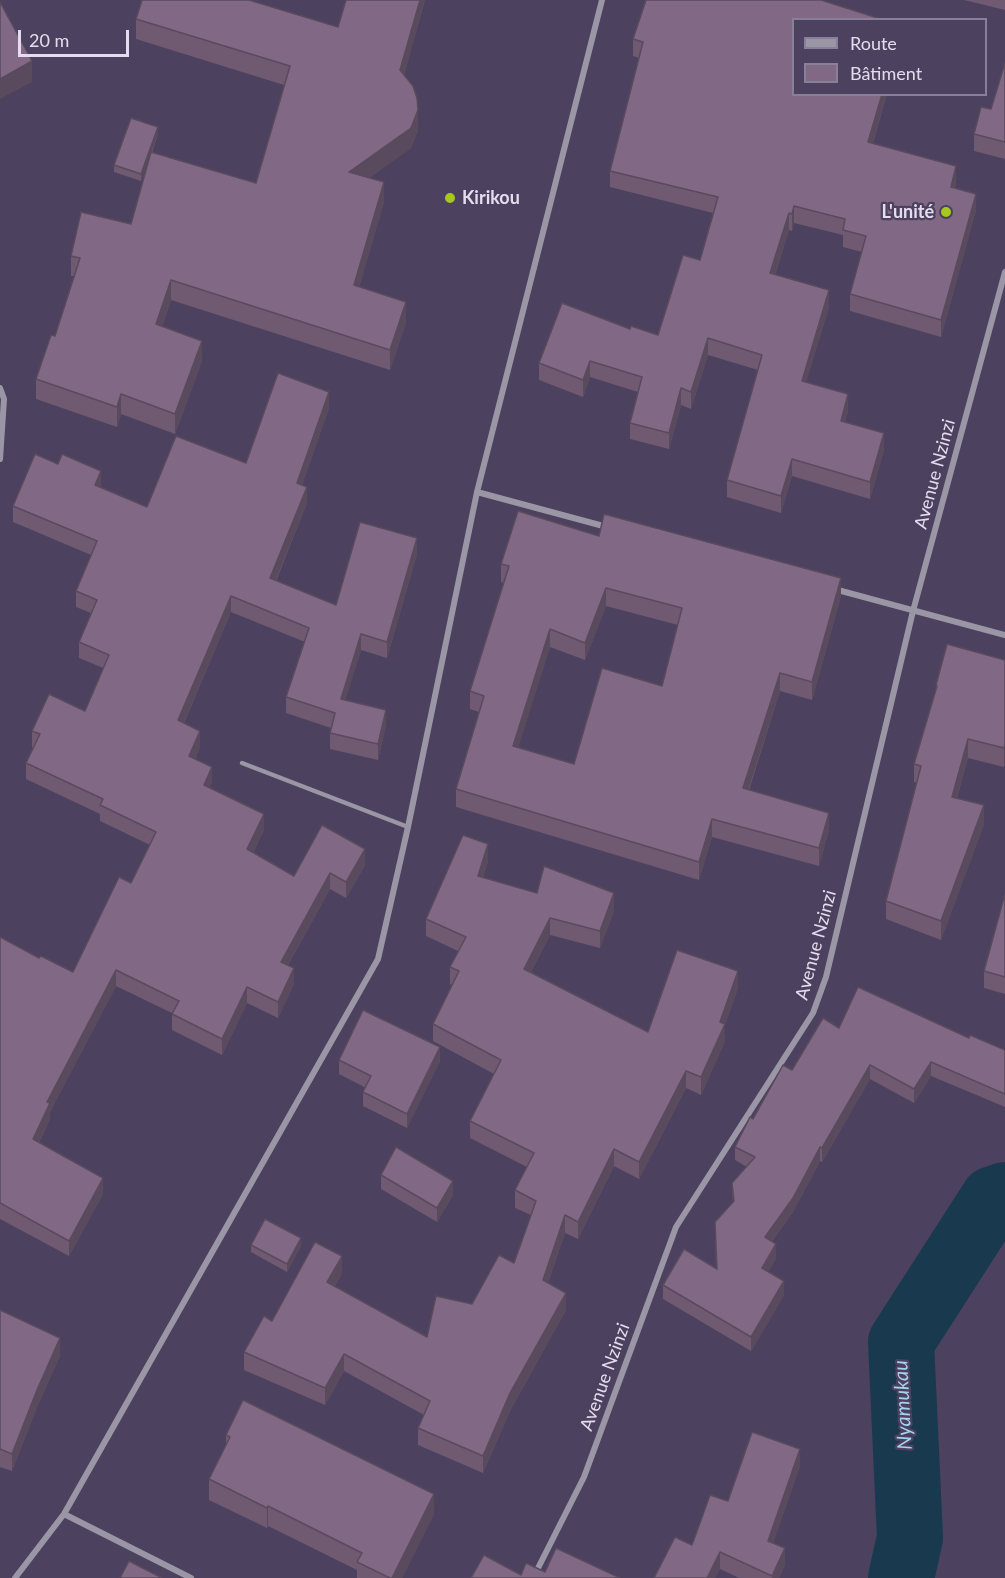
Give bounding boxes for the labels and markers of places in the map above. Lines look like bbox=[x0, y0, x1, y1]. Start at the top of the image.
place label: Kirikou bbox=[462, 187, 520, 209]
marker: Kirikou bbox=[443, 191, 457, 205]
place label: L'unité bbox=[882, 201, 934, 223]
marker: L'unité bbox=[939, 205, 953, 219]

